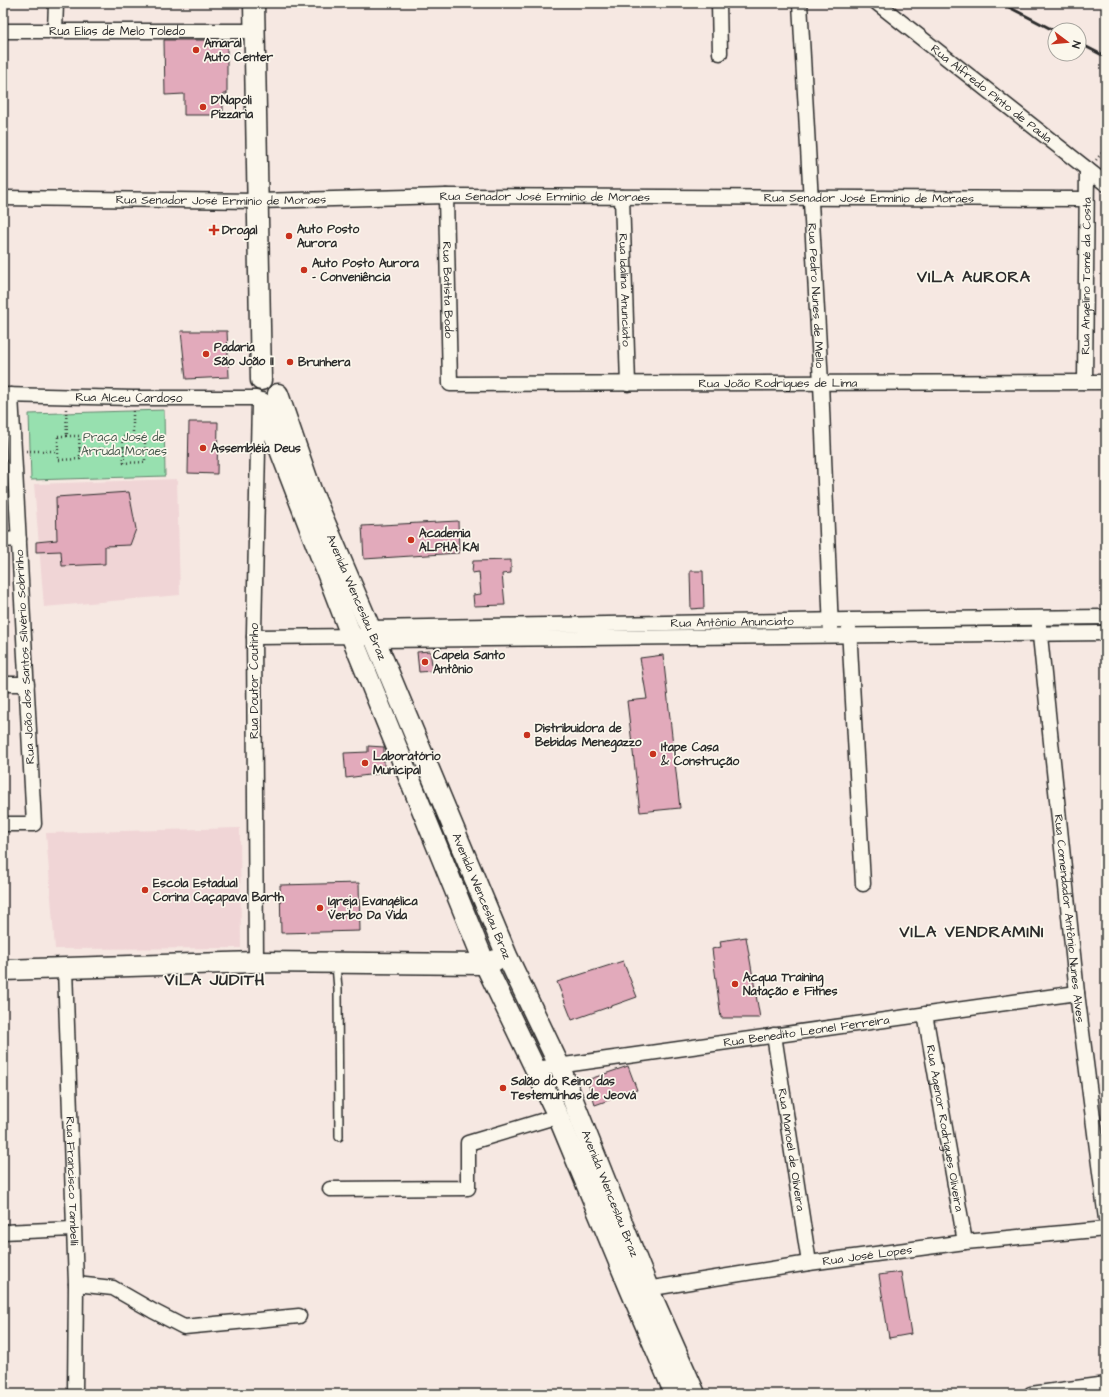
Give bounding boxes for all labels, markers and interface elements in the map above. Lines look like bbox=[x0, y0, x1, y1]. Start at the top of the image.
north arrow bbox=[1047, 22, 1087, 62]
street label: Rua Elias de Melo Toledo bbox=[49, 23, 185, 40]
place label: Amaral Auto Center bbox=[204, 35, 274, 66]
text: N bbox=[1068, 39, 1084, 50]
street label: Rua Alfredo Pinto de Paula bbox=[927, 40, 1056, 147]
marker: Amaral Auto Center bbox=[191, 45, 201, 55]
place label: D'Napoli Pizzaria bbox=[211, 92, 254, 123]
marker: D'Napoli Pizzaria bbox=[198, 102, 208, 112]
street label: Rua Senador José Ermínio de Moraes bbox=[439, 187, 650, 205]
street label: Rua Senador José Ermínio de Moraes bbox=[764, 189, 974, 207]
street label: Rua Senador José Ermínio de Moraes bbox=[116, 191, 326, 210]
street label: Rua Angelino Tomé da Costa bbox=[1077, 197, 1095, 355]
place label: Auto Posto Aurora bbox=[297, 221, 359, 252]
place label: Drogal bbox=[222, 222, 257, 241]
street label: Rua Pedro Nunes de Mello bbox=[804, 222, 829, 369]
marker: Drogal bbox=[209, 225, 219, 235]
marker: Auto Posto Aurora bbox=[284, 231, 294, 241]
street label: Rua Idalina Anunciato bbox=[615, 233, 635, 347]
street label: Rua Batista Bodo bbox=[438, 241, 458, 339]
place label: Auto Posto Aurora - Conveniência bbox=[312, 255, 420, 286]
marker: Auto Posto Aurora - Conveniência bbox=[299, 265, 309, 275]
district label: VILA AURORA bbox=[916, 266, 1031, 288]
place label: Padaria São João II bbox=[213, 339, 274, 370]
marker: Padaria São João II bbox=[201, 349, 211, 359]
place label: Brunhera bbox=[298, 354, 351, 371]
marker: Brunhera bbox=[285, 357, 295, 367]
street label: Rua João Rodrigues de Lima bbox=[698, 374, 857, 392]
street label: Rua Alceu Cardoso bbox=[75, 388, 183, 407]
park label: Praça José de Arruda Moraes bbox=[81, 429, 167, 460]
place label: Assembléia Deus bbox=[211, 440, 301, 457]
marker: Assembléia Deus bbox=[198, 443, 208, 453]
place label: Academia ALPHA KAI bbox=[419, 525, 479, 556]
street label: Avenida Wenceslau Braz bbox=[322, 532, 391, 663]
marker: Academia ALPHA KAI bbox=[406, 535, 416, 545]
street label: Rua João dos Santos Silvério Sobrinho bbox=[11, 549, 39, 765]
street label: Rua Antônio Anunciato bbox=[670, 612, 794, 631]
street label: Rua Doutor Coutinho bbox=[246, 623, 263, 739]
place label: Capela Santo Antônio bbox=[433, 647, 505, 678]
marker: Capela Santo Antônio bbox=[420, 657, 430, 667]
place label: Distribuidora de Bebidas Menegazzo bbox=[535, 720, 642, 753]
marker: Distribuidora de Bebidas Menegazzo bbox=[522, 730, 532, 740]
place label: Itape Casa & Construção bbox=[660, 739, 739, 770]
place label: Laboratório Municipal bbox=[373, 748, 441, 780]
marker: Itape Casa & Construção bbox=[648, 749, 658, 759]
marker: Laboratório Municipal bbox=[360, 758, 370, 768]
street label: Rua Comendador Antônio Nunes Alves bbox=[1050, 813, 1089, 1024]
street label: Avenida Wenceslau Braz bbox=[448, 830, 516, 962]
place label: Escola Estadual Corina Caçapava Barth bbox=[153, 875, 285, 907]
marker: Escola Estadual Corina Caçapava Barth bbox=[140, 885, 150, 895]
place label: Igreja Evangélica Verbo Da Vida bbox=[327, 893, 419, 924]
marker: Igreja Evangélica Verbo Da Vida bbox=[315, 903, 325, 913]
district label: VILA VENDRAMINI bbox=[899, 921, 1044, 943]
district label: VILA JUDITH bbox=[163, 969, 266, 991]
place label: Acqua Training Natação e Fitnes bbox=[743, 969, 838, 1000]
marker: Acqua Training Natação e Fitnes bbox=[730, 979, 740, 989]
street label: Rua Benedito Leonel Ferreira bbox=[722, 1011, 890, 1051]
street label: Rua Agenor Rodrigues Oliveira bbox=[922, 1044, 968, 1213]
place label: Salão do Reino das Testemunhas de Jeová bbox=[510, 1073, 637, 1104]
marker: Salão do Reino das Testemunhas de Jeová bbox=[498, 1083, 508, 1093]
street label: Rua Manoel de Oliveira bbox=[774, 1087, 809, 1212]
street label: Rua Francisco Tambelli bbox=[62, 1116, 83, 1246]
street label: Avenida Wenceslau Braz bbox=[577, 1127, 643, 1259]
street label: Rua José Lopes bbox=[821, 1241, 913, 1270]

